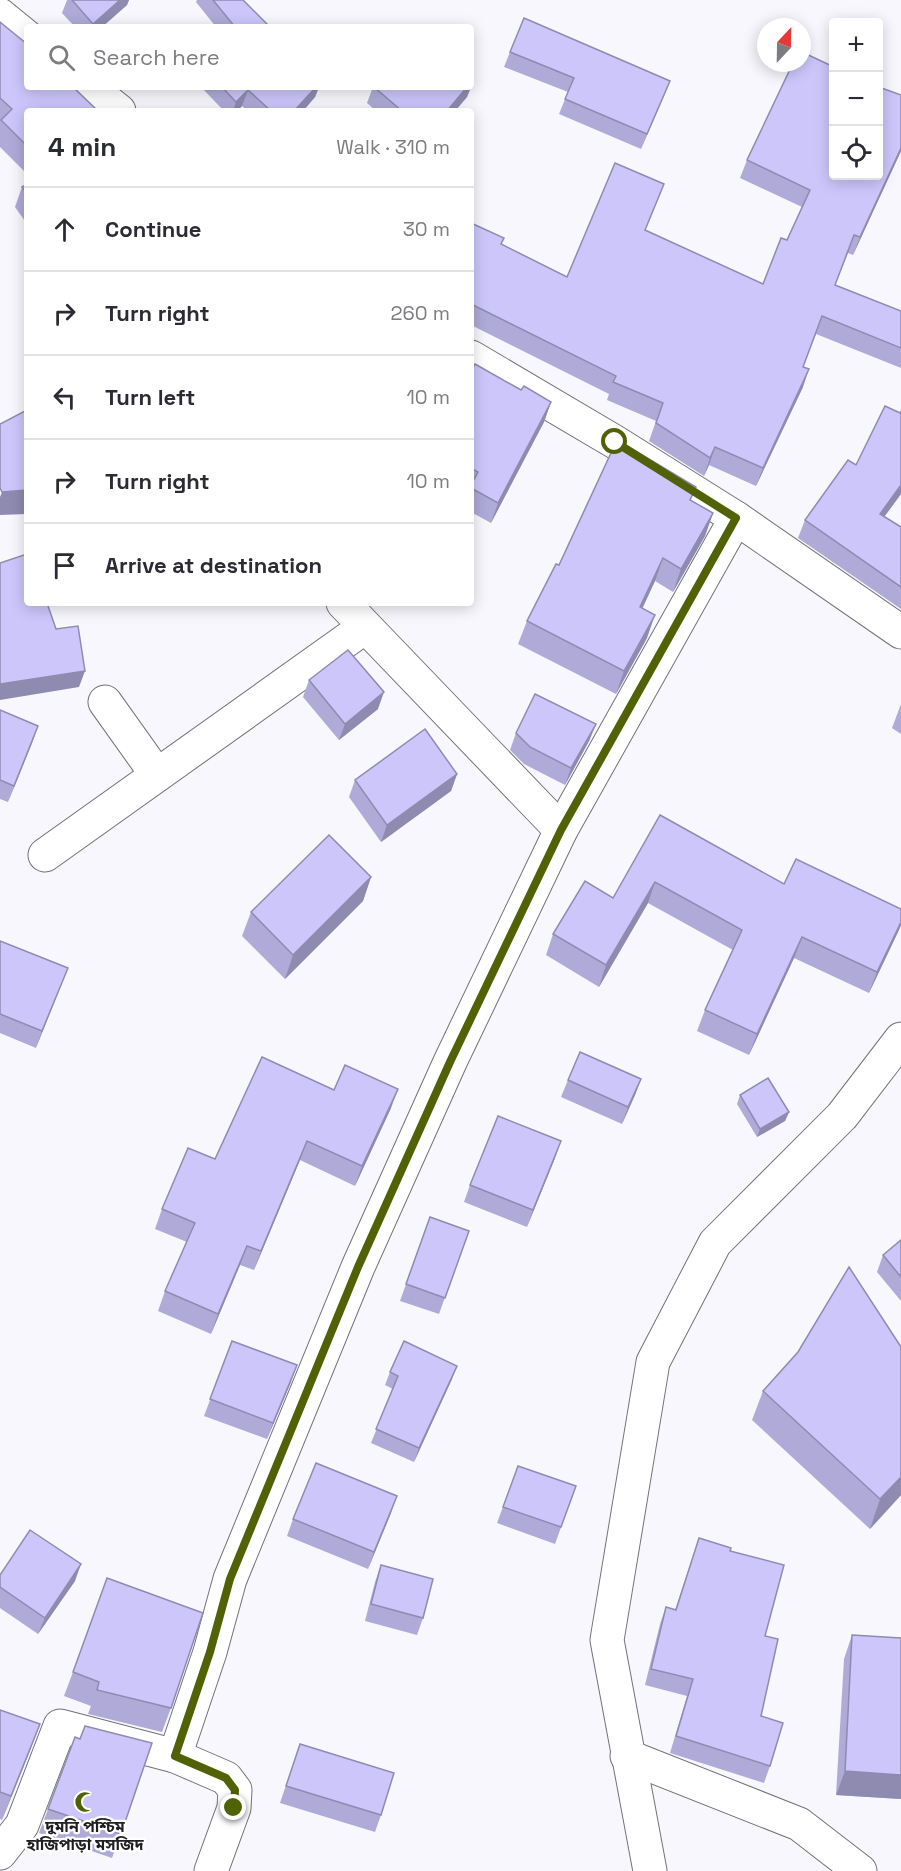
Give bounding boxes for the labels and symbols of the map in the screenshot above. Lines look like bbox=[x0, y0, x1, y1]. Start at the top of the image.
north arrow bbox=[757, 18, 811, 72]
route start bbox=[601, 428, 627, 454]
mosque icon: দুমনি পশ্চিম হাজিপাড়া মসজিদ bbox=[73, 1790, 97, 1814]
route end bbox=[220, 1794, 246, 1820]
place label: দুমনি পশ্চিম হাজিপাড়া মসজিদ bbox=[25, 1816, 144, 1855]

